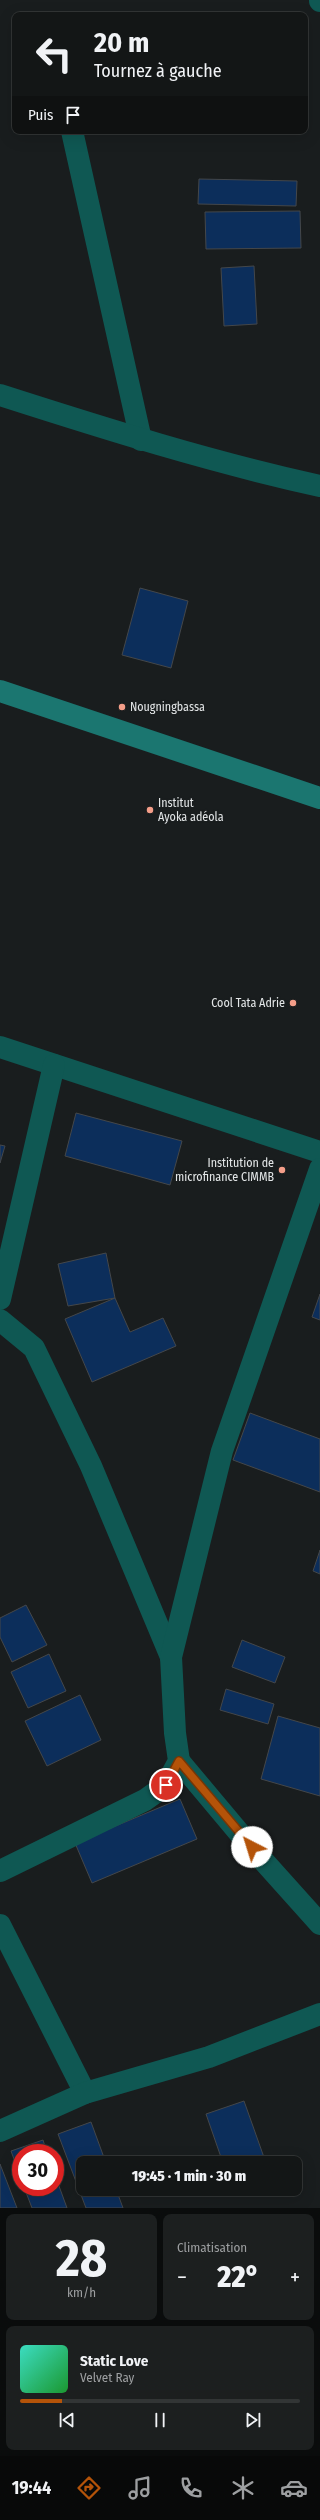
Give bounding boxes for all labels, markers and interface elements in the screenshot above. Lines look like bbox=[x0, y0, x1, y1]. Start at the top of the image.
text: 20 m bbox=[94, 26, 149, 59]
icon: left bbox=[28, 28, 80, 80]
text: Tournez à gauche bbox=[94, 60, 222, 82]
icon: arrive bbox=[62, 104, 84, 126]
text: Puis bbox=[28, 106, 54, 124]
place label: Nougningbassa bbox=[130, 700, 205, 714]
marker: Nougningbassa bbox=[117, 702, 127, 712]
place label: Institut Ayoka adéola bbox=[158, 796, 224, 824]
marker: Institut Ayoka adéola bbox=[145, 805, 155, 815]
place label: Cool Tata Adrie bbox=[211, 996, 285, 1010]
marker: Cool Tata Adrie bbox=[288, 998, 298, 1008]
place label: Institution de microfinance CIMMB bbox=[175, 1156, 274, 1184]
marker: Institution de microfinance CIMMB bbox=[277, 1165, 287, 1175]
pin bbox=[149, 1768, 183, 1802]
icon: arrive bbox=[155, 1774, 177, 1796]
position arrow bbox=[231, 1826, 273, 1868]
speed limit sign: 30 bbox=[12, 2144, 64, 2196]
text: 19:45 · 1 min · 30 m bbox=[132, 2167, 246, 2185]
text: 28 bbox=[56, 2227, 107, 2290]
text: Climatisation bbox=[177, 2240, 247, 2255]
text: 22° bbox=[217, 2259, 260, 2295]
text: − bbox=[177, 2264, 187, 2291]
text: + bbox=[290, 2264, 300, 2291]
text: km/h bbox=[67, 2285, 96, 2300]
text: Static Love bbox=[80, 2352, 148, 2370]
text: Velvet Ray bbox=[80, 2370, 134, 2385]
icon: previous bbox=[56, 2409, 78, 2431]
icon: pause bbox=[149, 2409, 171, 2431]
icon: next bbox=[242, 2409, 264, 2431]
icon: directions bbox=[75, 2474, 103, 2502]
icon: music bbox=[126, 2474, 154, 2502]
icon: phone bbox=[177, 2474, 205, 2502]
icon: climate bbox=[229, 2474, 257, 2502]
icon: car bbox=[280, 2474, 308, 2502]
text: 19:44 bbox=[12, 2477, 51, 2499]

